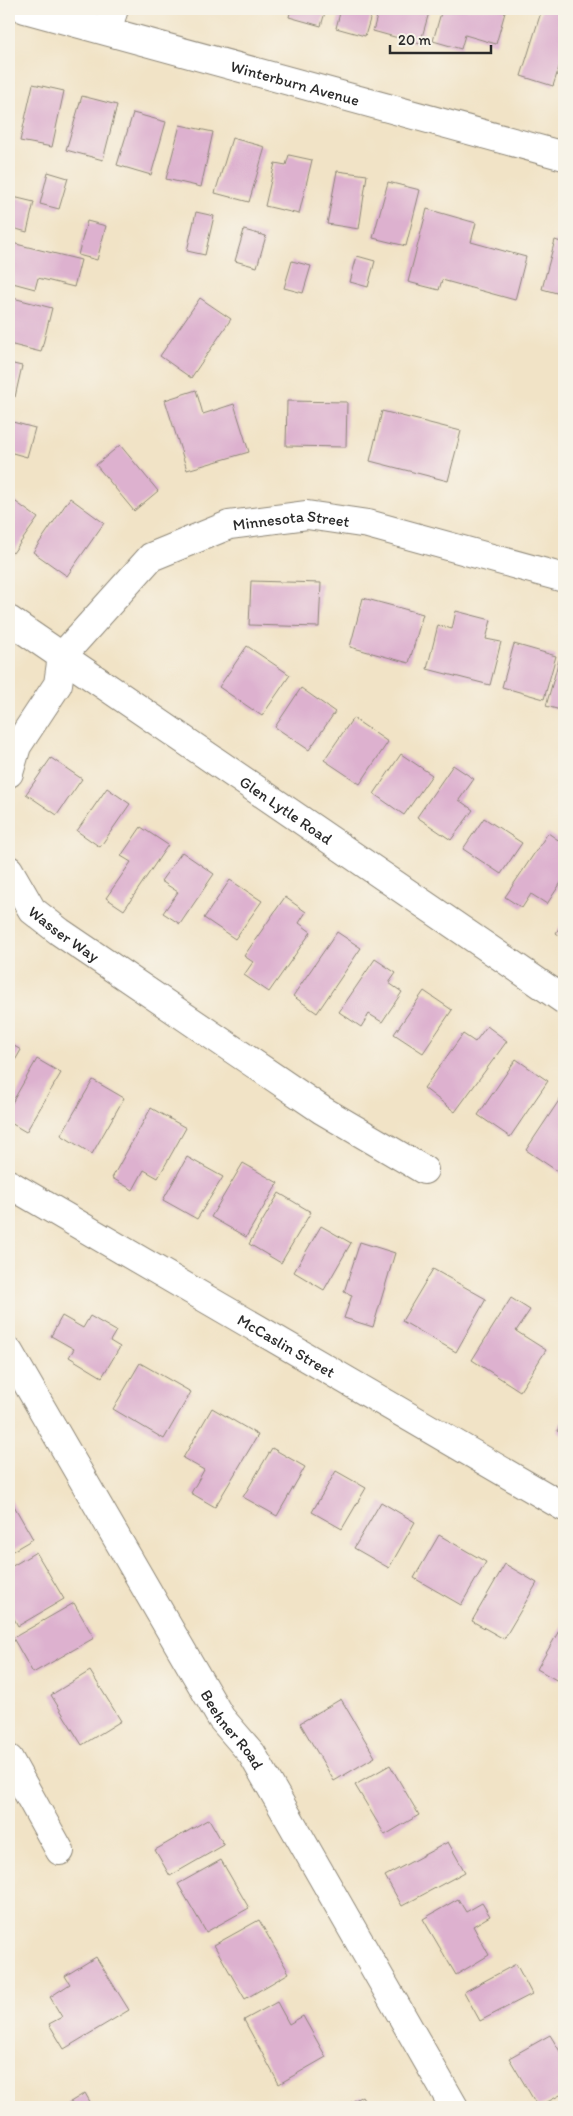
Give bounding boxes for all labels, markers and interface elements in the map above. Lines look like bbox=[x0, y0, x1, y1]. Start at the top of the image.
scale bar bbox=[390, 22, 492, 54]
text: 20 m bbox=[398, 31, 432, 49]
street label: Winterburn Avenue bbox=[228, 57, 362, 110]
street label: Minnesota Street bbox=[232, 506, 351, 534]
street label: Glen Lytle Road bbox=[236, 772, 336, 849]
street label: Wasser Way bbox=[25, 902, 103, 966]
street label: McCaslin Street bbox=[234, 1310, 338, 1382]
street label: Beehner Road bbox=[197, 1686, 268, 1773]

